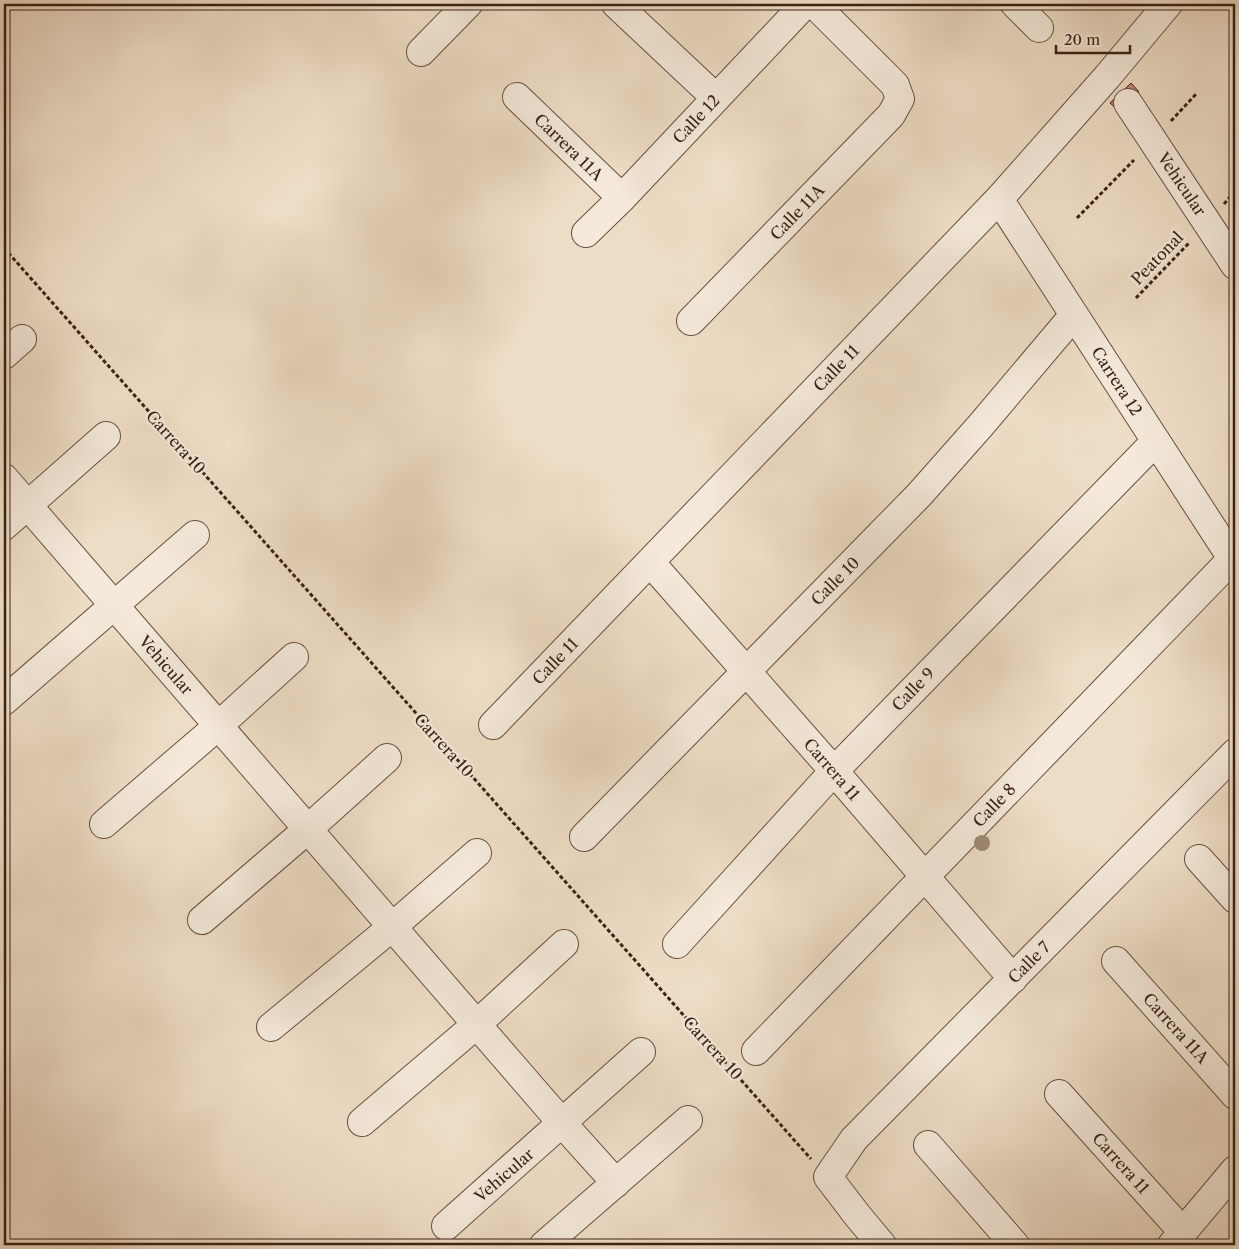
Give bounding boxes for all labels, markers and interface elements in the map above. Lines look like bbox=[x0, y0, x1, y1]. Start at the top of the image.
scale bar bbox=[1056, 22, 1130, 54]
text: 20 m bbox=[1064, 30, 1100, 49]
street label: Calle 12 bbox=[668, 90, 724, 148]
street label: Carrera 11A bbox=[530, 109, 608, 186]
street label: Vehicular bbox=[1153, 148, 1211, 220]
street label: Calle 11A bbox=[766, 179, 829, 244]
street label: Peatonal bbox=[1127, 227, 1187, 289]
street label: Calle 11 bbox=[809, 340, 863, 395]
street label: Carrera 12 bbox=[1087, 343, 1147, 419]
street label: Carrera 10 bbox=[142, 406, 210, 478]
street label: Calle 10 bbox=[807, 553, 863, 609]
street label: Vehicular bbox=[134, 630, 197, 699]
street label: Calle 11 bbox=[528, 633, 582, 688]
street label: Calle 9 bbox=[887, 663, 939, 715]
street label: Carrera 10 bbox=[410, 709, 478, 781]
street label: Carrera 11 bbox=[800, 734, 865, 804]
street label: Calle 8 bbox=[968, 779, 1020, 831]
street label: Calle 7 bbox=[1004, 937, 1054, 987]
street label: Carrera 11A bbox=[1139, 989, 1214, 1068]
street label: Carrera 10 bbox=[679, 1012, 747, 1084]
street label: Carrera 11 bbox=[1088, 1128, 1154, 1198]
street label: Vehicular bbox=[469, 1144, 538, 1207]

